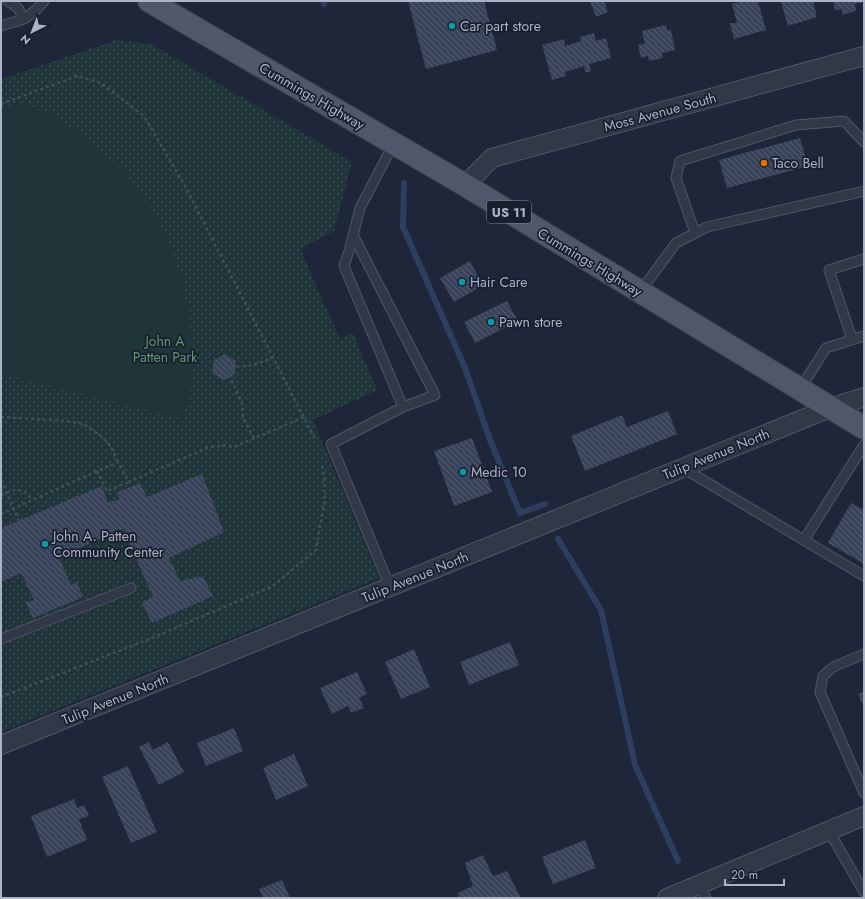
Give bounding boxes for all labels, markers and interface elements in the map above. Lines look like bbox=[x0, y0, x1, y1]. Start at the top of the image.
north arrow bbox=[12, 12, 52, 52]
place label: Car part store bbox=[460, 16, 541, 36]
marker: Car part store bbox=[447, 21, 457, 31]
text: N bbox=[17, 31, 34, 48]
street label: Cummings Highway bbox=[256, 58, 369, 135]
street label: Moss Avenue South bbox=[602, 87, 718, 137]
place label: Taco Bell bbox=[772, 153, 824, 173]
marker: Taco Bell bbox=[759, 158, 769, 168]
road number: US 11 bbox=[487, 201, 531, 223]
street label: Cummings Highway bbox=[534, 223, 647, 302]
place label: Hair Care bbox=[470, 272, 528, 292]
marker: Hair Care bbox=[457, 277, 467, 287]
place label: Pawn store bbox=[499, 312, 562, 332]
marker: Pawn store bbox=[486, 317, 496, 327]
park label: John A Patten Park bbox=[133, 331, 198, 367]
street label: Tulip Avenue North bbox=[660, 423, 772, 485]
place label: Medic 10 bbox=[471, 462, 527, 482]
marker: Medic 10 bbox=[458, 467, 468, 477]
place label: John A. Patten Community Center bbox=[51, 526, 164, 562]
marker: John A. Patten Community Center bbox=[40, 539, 50, 549]
street label: Tulip Avenue North bbox=[359, 546, 471, 608]
street label: Tulip Avenue North bbox=[59, 668, 171, 730]
scale bar bbox=[725, 861, 784, 887]
text: 20 m bbox=[731, 866, 758, 884]

